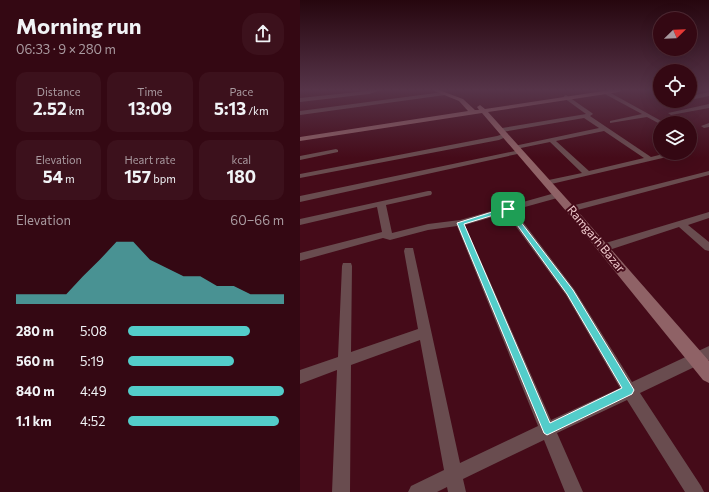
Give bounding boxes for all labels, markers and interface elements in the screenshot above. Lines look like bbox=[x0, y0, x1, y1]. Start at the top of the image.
text: Morning run bbox=[16, 12, 142, 39]
north arrow bbox=[653, 12, 697, 56]
map controls bbox=[653, 12, 697, 160]
button: share bbox=[242, 13, 284, 55]
text: 06:33 · 9 × 280 m bbox=[16, 41, 116, 57]
button: locate bbox=[653, 64, 697, 108]
text: Distance bbox=[37, 85, 81, 98]
text: Time bbox=[137, 85, 163, 98]
text: Pace bbox=[229, 85, 253, 98]
text: 2.52 bbox=[33, 98, 67, 119]
text: 13:09 bbox=[128, 98, 172, 119]
text: 5:13 bbox=[214, 98, 246, 119]
text: km bbox=[67, 104, 84, 117]
text: /km bbox=[246, 104, 269, 117]
button: layers bbox=[653, 116, 697, 160]
text: Elevation bbox=[35, 153, 82, 166]
text: Heart rate bbox=[124, 153, 176, 166]
text: kcal bbox=[231, 153, 251, 166]
text: 54 bbox=[43, 166, 63, 187]
text: 157 bbox=[124, 166, 151, 187]
text: 180 bbox=[227, 166, 256, 187]
text: m bbox=[63, 172, 75, 185]
text: bpm bbox=[151, 172, 176, 185]
pin bbox=[491, 192, 525, 226]
icon: arrive bbox=[497, 198, 519, 220]
street label: Ramgarh Bazar bbox=[565, 202, 629, 275]
text: Elevation bbox=[16, 212, 71, 228]
text: 60–66 m bbox=[230, 212, 284, 228]
text: 280 m bbox=[16, 323, 54, 339]
text: 5:08 bbox=[80, 323, 107, 339]
text: 560 m bbox=[16, 353, 54, 369]
text: 5:19 bbox=[80, 353, 104, 369]
text: 840 m bbox=[16, 383, 54, 399]
text: 4:49 bbox=[80, 383, 107, 399]
text: 1.1 km bbox=[16, 413, 52, 429]
text: 4:52 bbox=[80, 413, 106, 429]

